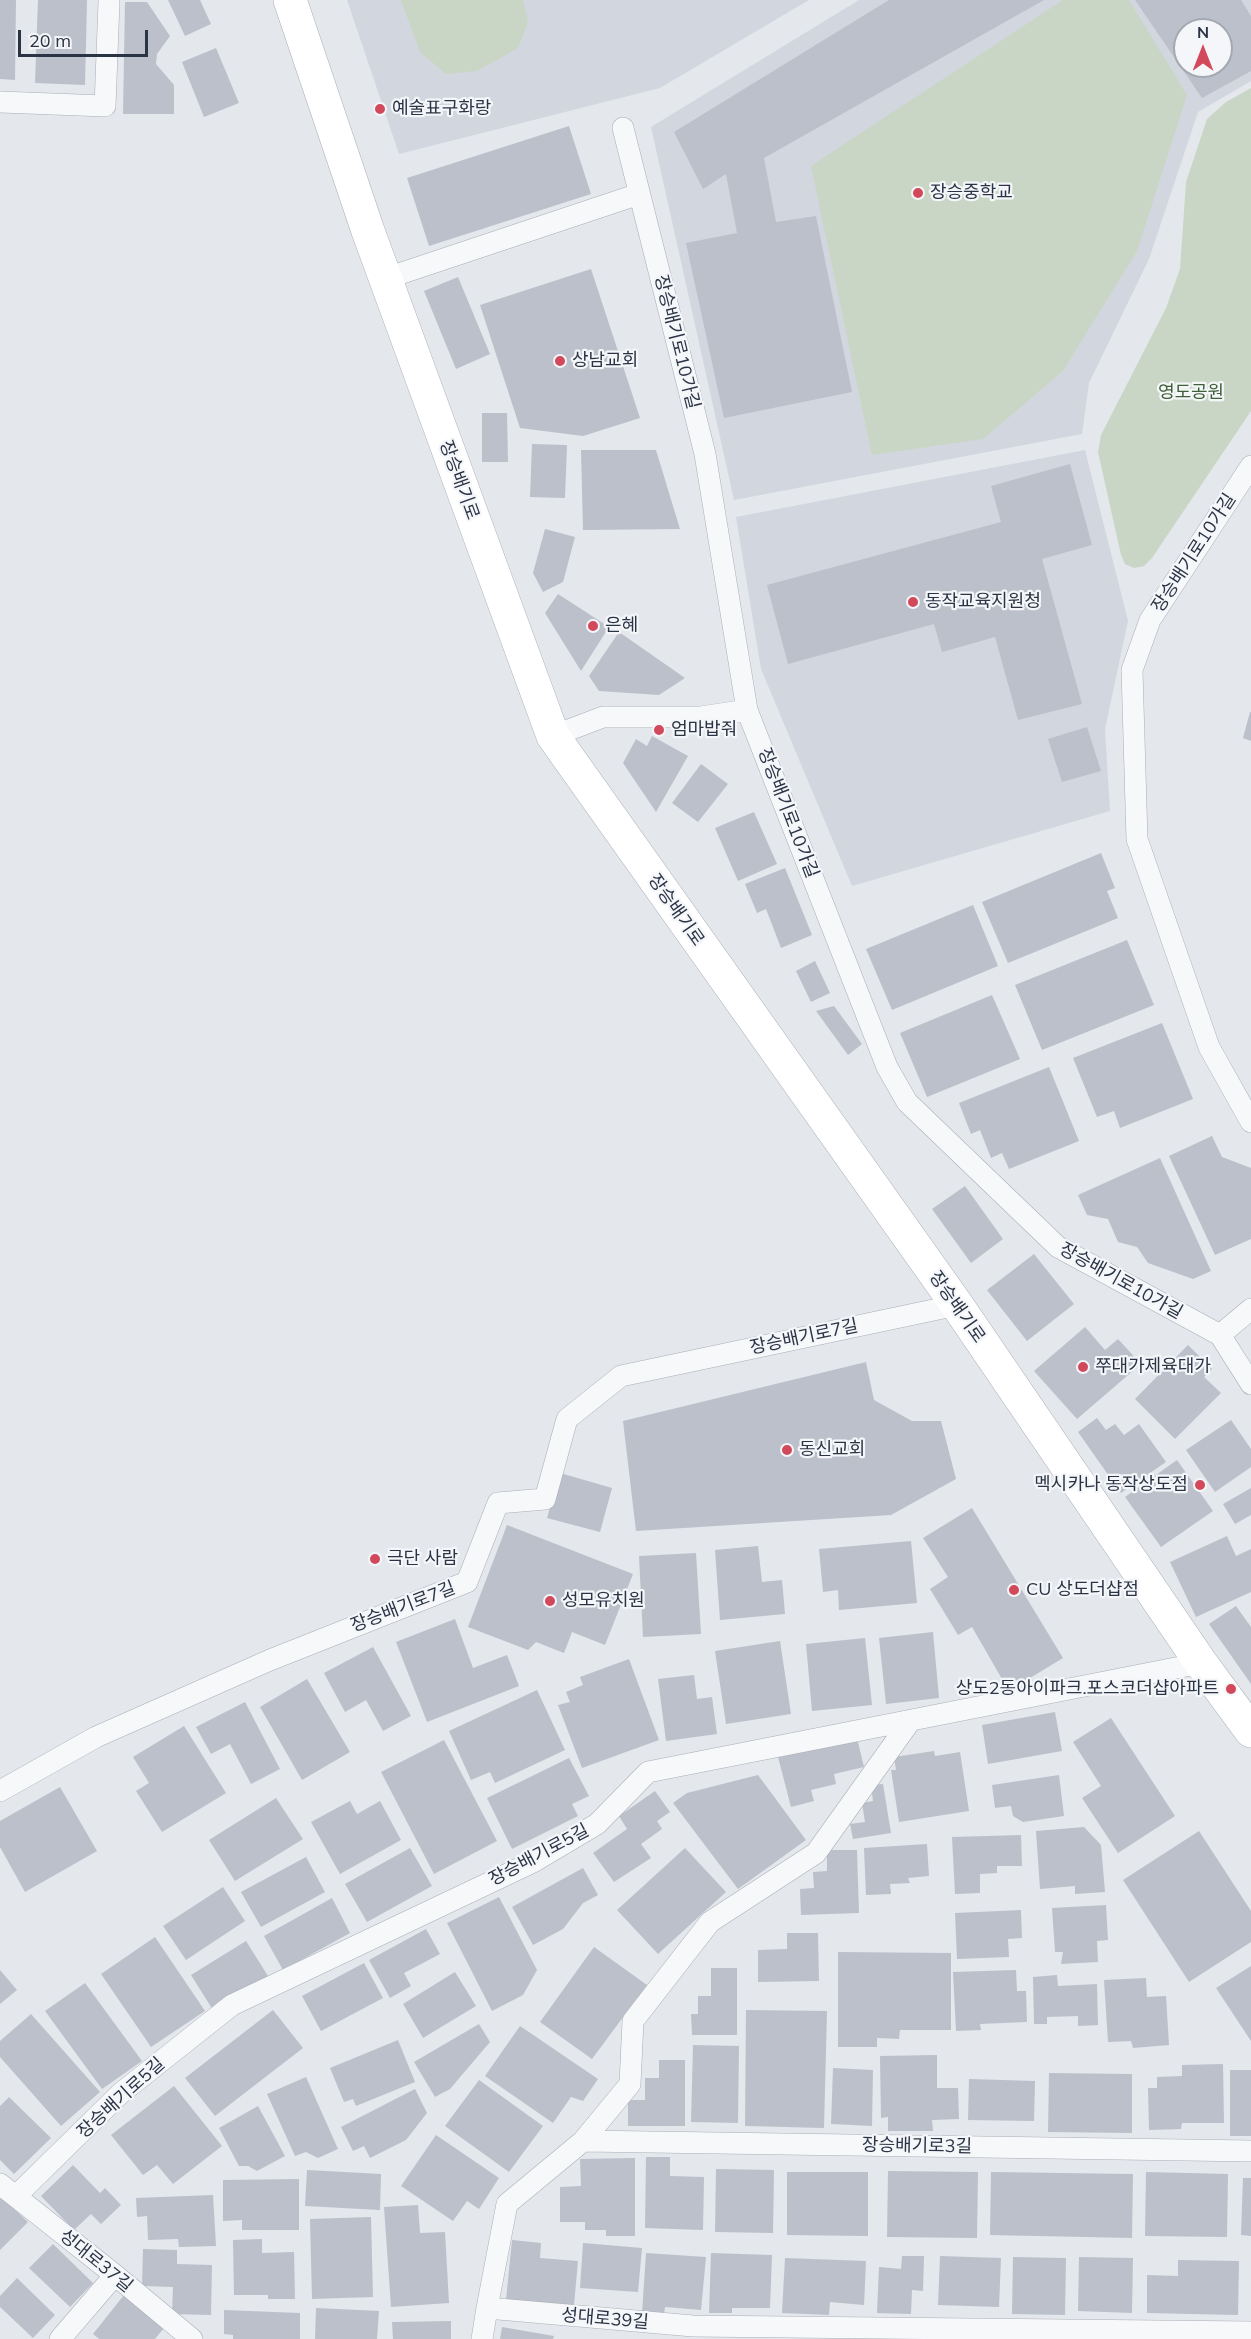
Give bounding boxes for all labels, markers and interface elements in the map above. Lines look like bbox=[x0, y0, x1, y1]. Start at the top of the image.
scale bar bbox=[21, 18, 152, 56]
north arrow bbox=[1173, 18, 1233, 78]
text: N bbox=[1197, 22, 1209, 42]
text: 20 m bbox=[29, 29, 71, 52]
place label: 예술표구화랑 bbox=[392, 98, 491, 120]
marker: 예술표구화랑 bbox=[373, 102, 387, 116]
place label: 장승중학교 bbox=[930, 182, 1013, 204]
marker: 장승중학교 bbox=[911, 186, 925, 200]
street label: 장승배기로10가길 bbox=[650, 273, 704, 411]
place label: 상남교회 bbox=[572, 350, 638, 372]
marker: 상남교회 bbox=[553, 354, 567, 368]
park label: 영도공원 bbox=[1158, 382, 1224, 404]
street label: 장승배기로 bbox=[435, 437, 483, 523]
street label: 장승배기로10가길 bbox=[1147, 489, 1241, 617]
place label: 동작교육지원청 bbox=[925, 591, 1041, 613]
marker: 동작교육지원청 bbox=[906, 595, 920, 609]
place label: 은혜 bbox=[605, 615, 638, 637]
marker: 은혜 bbox=[586, 619, 600, 633]
place label: 엄마밥줘 bbox=[671, 719, 737, 741]
marker: 엄마밥줘 bbox=[652, 723, 666, 737]
street label: 장승배기로10가길 bbox=[753, 745, 823, 881]
street label: 장승배기로 bbox=[643, 870, 709, 950]
street label: 장승배기로10가길 bbox=[1056, 1238, 1186, 1324]
street label: 장승배기로 bbox=[924, 1267, 990, 1347]
street label: 장승배기로7길 bbox=[748, 1315, 860, 1359]
place label: 쭈대가제육대가 bbox=[1095, 1356, 1211, 1378]
marker: 쭈대가제육대가 bbox=[1076, 1360, 1090, 1374]
place label: 동신교회 bbox=[799, 1439, 865, 1461]
marker: 동신교회 bbox=[780, 1443, 794, 1457]
place label: 멕시카나 동작상도점 bbox=[1034, 1474, 1188, 1496]
marker: 멕시카나 동작상도점 bbox=[1193, 1478, 1207, 1492]
place label: 극단 사람 bbox=[387, 1548, 458, 1570]
marker: 극단 사람 bbox=[368, 1552, 382, 1566]
street label: 장승배기로7길 bbox=[348, 1577, 458, 1637]
place label: CU 상도더샵점 bbox=[1026, 1579, 1139, 1601]
marker: CU 상도더샵점 bbox=[1007, 1583, 1021, 1597]
place label: 성모유치원 bbox=[562, 1590, 645, 1612]
marker: 성모유치원 bbox=[543, 1594, 557, 1608]
place label: 상도2동아이파크.포스코더샵아파트 bbox=[956, 1678, 1219, 1700]
marker: 상도2동아이파크.포스코더샵아파트 bbox=[1224, 1682, 1238, 1696]
street label: 장승배기로5길 bbox=[485, 1820, 593, 1890]
street label: 장승배기로5길 bbox=[73, 2053, 169, 2143]
street label: 장승배기로3길 bbox=[862, 2134, 972, 2158]
street label: 성대로37길 bbox=[55, 2225, 137, 2297]
street label: 성대로39길 bbox=[560, 2304, 650, 2334]

